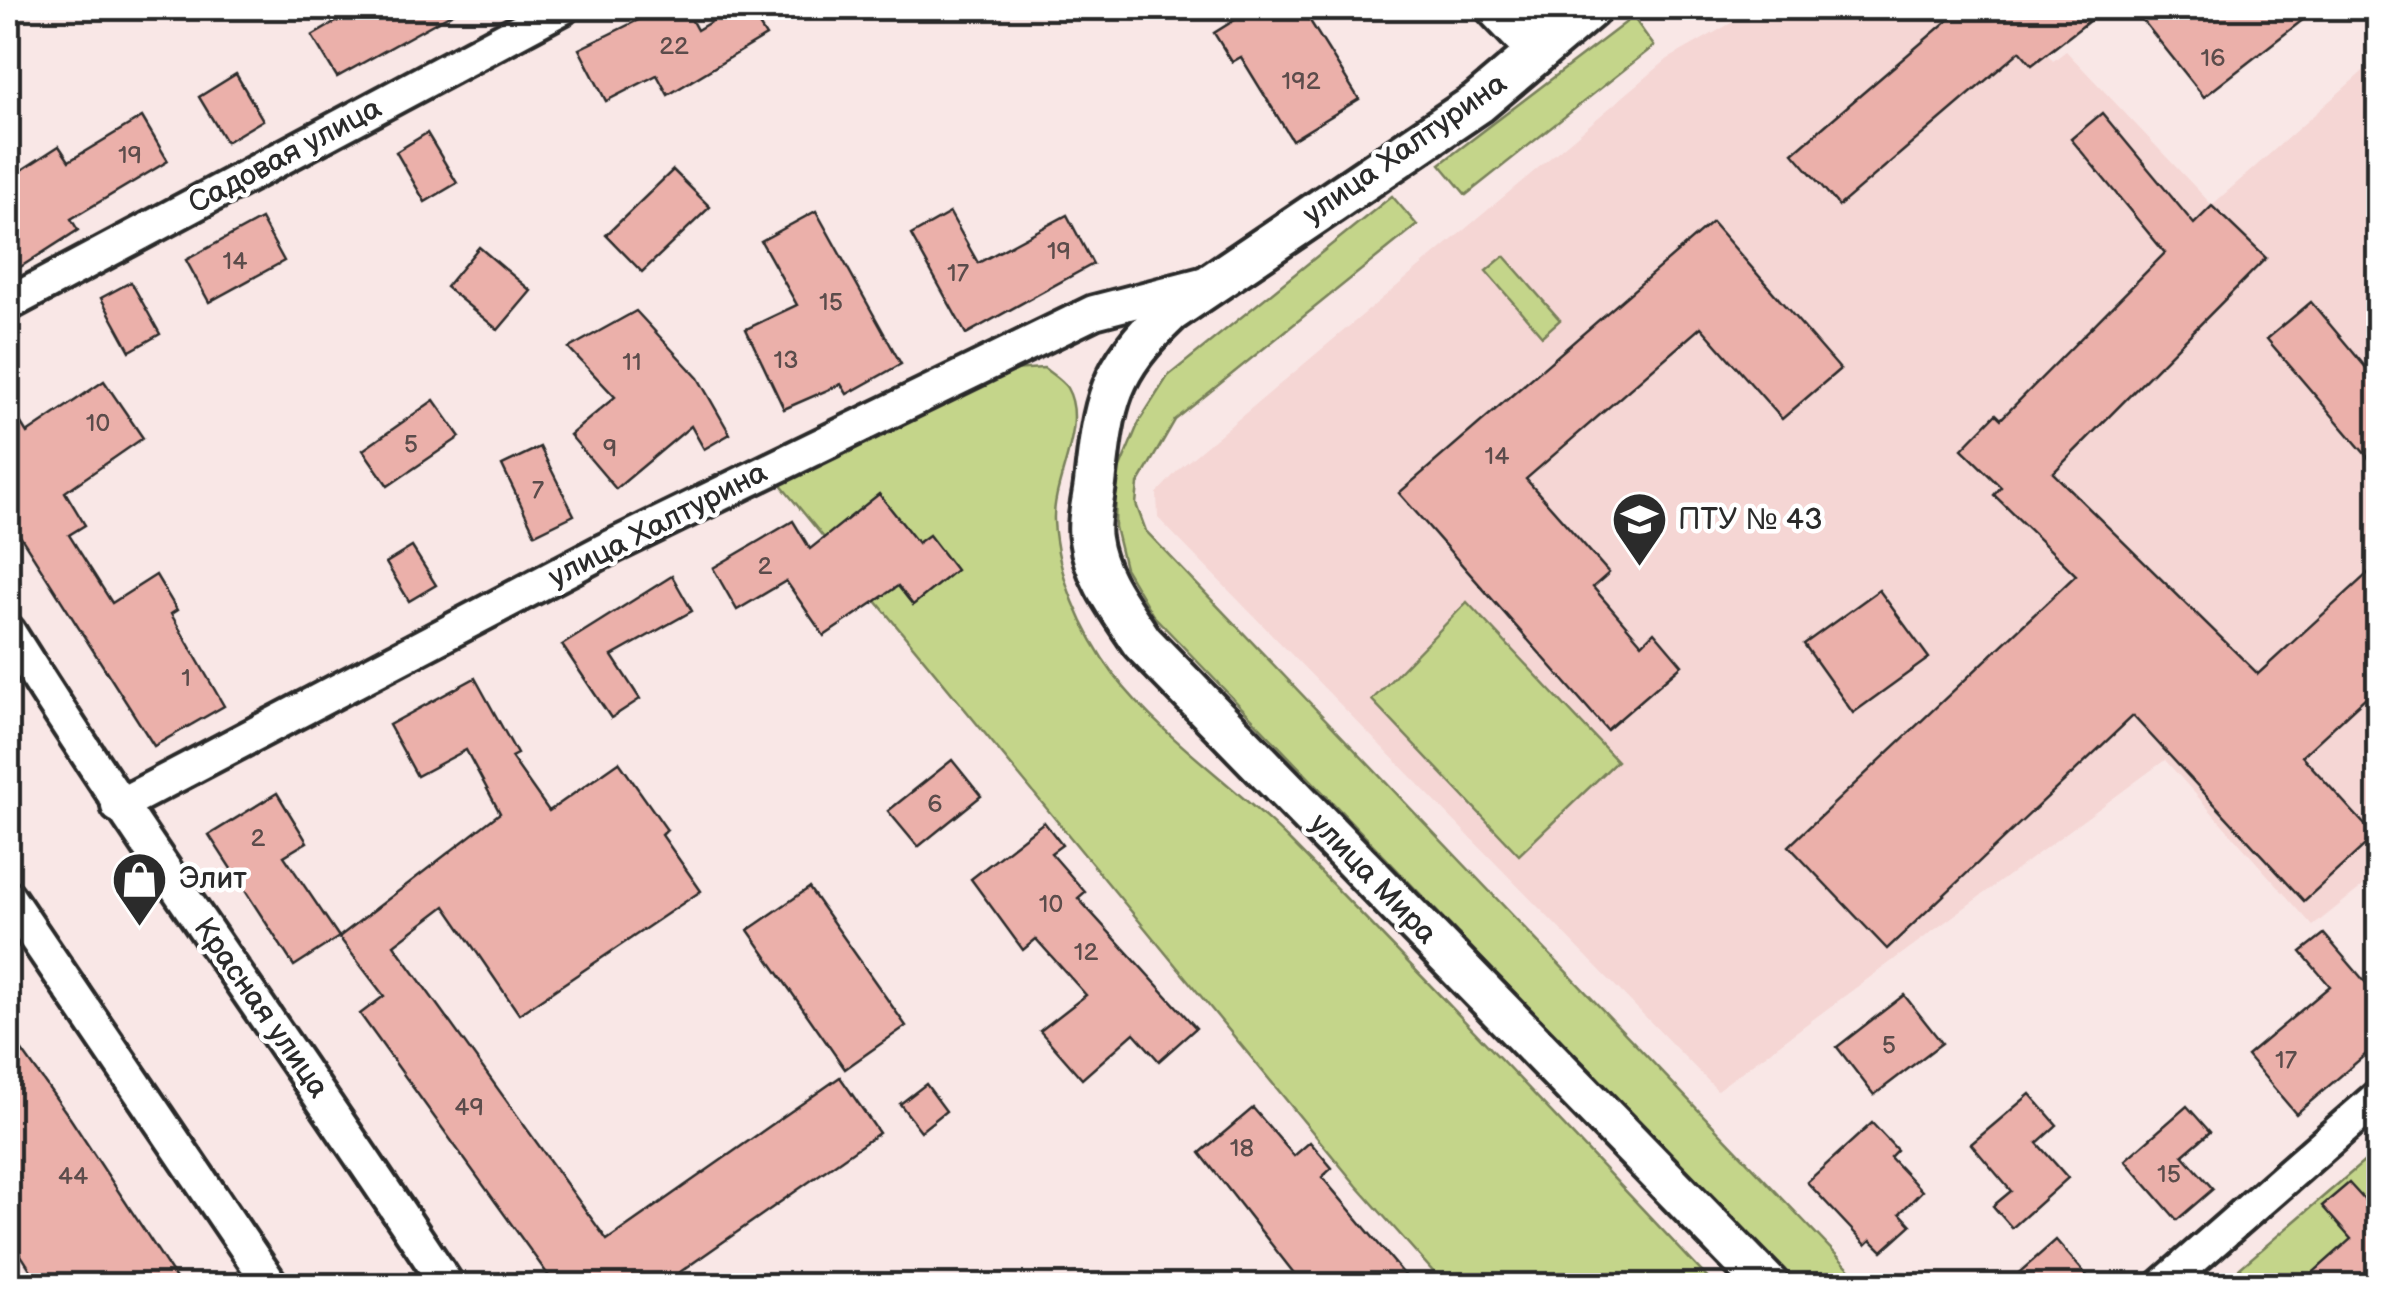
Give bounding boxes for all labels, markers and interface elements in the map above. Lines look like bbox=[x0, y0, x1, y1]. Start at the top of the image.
house number: 22 bbox=[659, 31, 689, 62]
house number: 16 bbox=[2201, 43, 2225, 74]
street label: улица Халтурина bbox=[1296, 65, 1514, 233]
house number: 192 bbox=[1282, 66, 1321, 97]
street label: Садовая улица bbox=[182, 90, 388, 222]
house number: 19 bbox=[118, 140, 142, 171]
house number: 19 bbox=[1047, 236, 1071, 267]
house number: 14 bbox=[223, 246, 247, 277]
house number: 17 bbox=[947, 258, 970, 289]
house number: 15 bbox=[819, 287, 843, 318]
house number: 13 bbox=[773, 345, 799, 376]
house number: 11 bbox=[622, 347, 642, 378]
house number: 10 bbox=[86, 408, 110, 439]
house number: 5 bbox=[404, 429, 418, 460]
house number: 9 bbox=[603, 433, 617, 464]
house number: 14 bbox=[1485, 441, 1509, 472]
street label: улица Халтурина bbox=[543, 454, 773, 596]
house number: 7 bbox=[532, 475, 545, 506]
school or university icon: ПТУ № 43 bbox=[1609, 490, 1669, 569]
place label: ПТУ № 43 bbox=[1678, 502, 1823, 538]
house number: 2 bbox=[758, 551, 773, 582]
house number: 1 bbox=[181, 663, 191, 694]
house number: 6 bbox=[927, 789, 943, 820]
street label: улица Мира bbox=[1302, 806, 1444, 952]
house number: 2 bbox=[251, 823, 266, 854]
shop icon: Элит bbox=[110, 849, 170, 928]
place label: Элит bbox=[179, 861, 247, 897]
house number: 10 bbox=[1039, 889, 1063, 920]
street label: Красная улица bbox=[186, 911, 336, 1105]
house number: 12 bbox=[1074, 937, 1098, 968]
house number: 5 bbox=[1882, 1030, 1896, 1061]
house number: 17 bbox=[2275, 1045, 2298, 1076]
house number: 49 bbox=[454, 1092, 484, 1123]
house number: 18 bbox=[1230, 1133, 1254, 1164]
house number: 15 bbox=[2157, 1159, 2181, 1190]
house number: 44 bbox=[58, 1161, 88, 1192]

